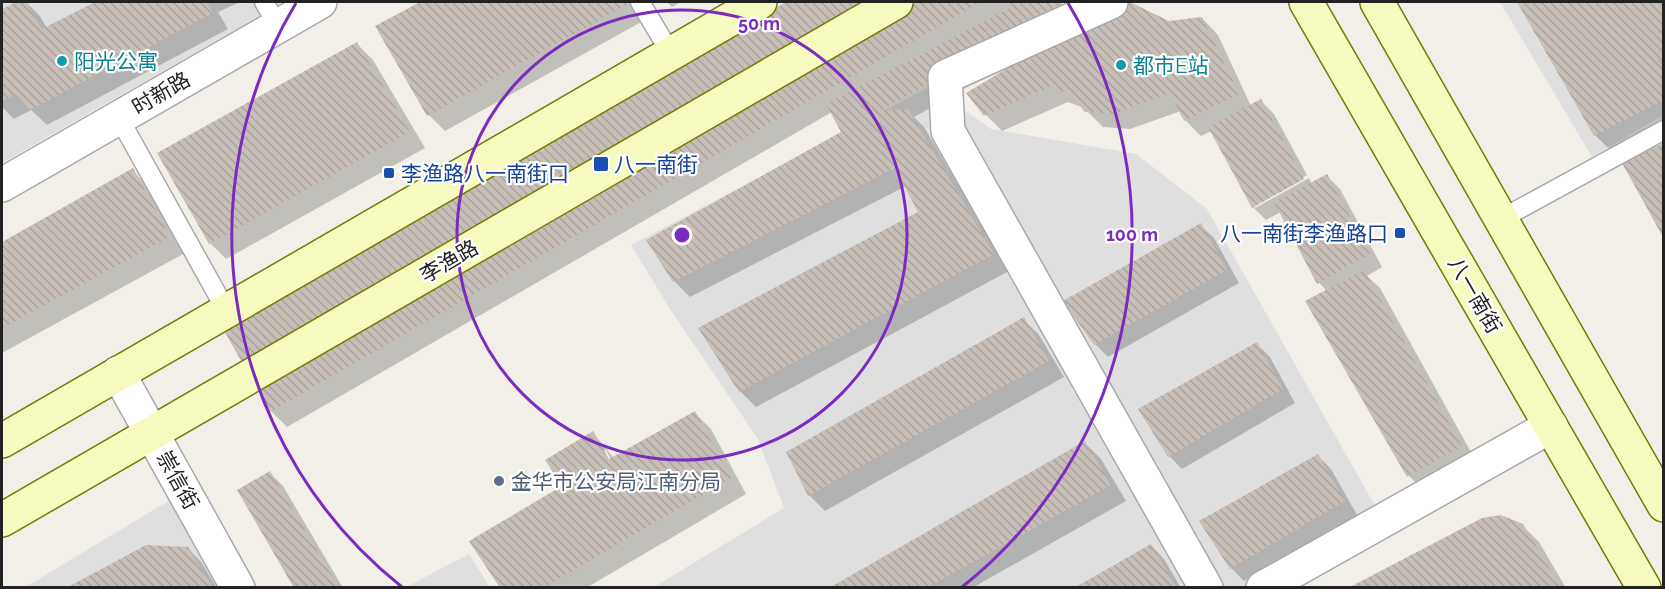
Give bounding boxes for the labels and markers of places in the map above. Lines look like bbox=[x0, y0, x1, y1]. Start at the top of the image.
place label: 阳光公寓 bbox=[74, 49, 158, 74]
place label: 都市E站 bbox=[1133, 53, 1209, 78]
marker: 阳光公寓 bbox=[55, 54, 69, 68]
marker: 都市E站 bbox=[1114, 58, 1128, 72]
place label: 八一南街 bbox=[614, 152, 698, 177]
marker: 八一南街 bbox=[592, 155, 610, 173]
place label: 李渔路八一南街口 bbox=[401, 161, 569, 186]
marker: 李渔路八一南街口 bbox=[382, 166, 396, 180]
place label: 八一南街李渔路口 bbox=[1220, 221, 1388, 246]
centre of rings bbox=[672, 225, 692, 245]
marker: 八一南街李渔路口 bbox=[1393, 226, 1407, 240]
place label: 金华市公安局江南分局 bbox=[511, 469, 721, 494]
marker: 金华市公安局江南分局 bbox=[492, 474, 506, 488]

